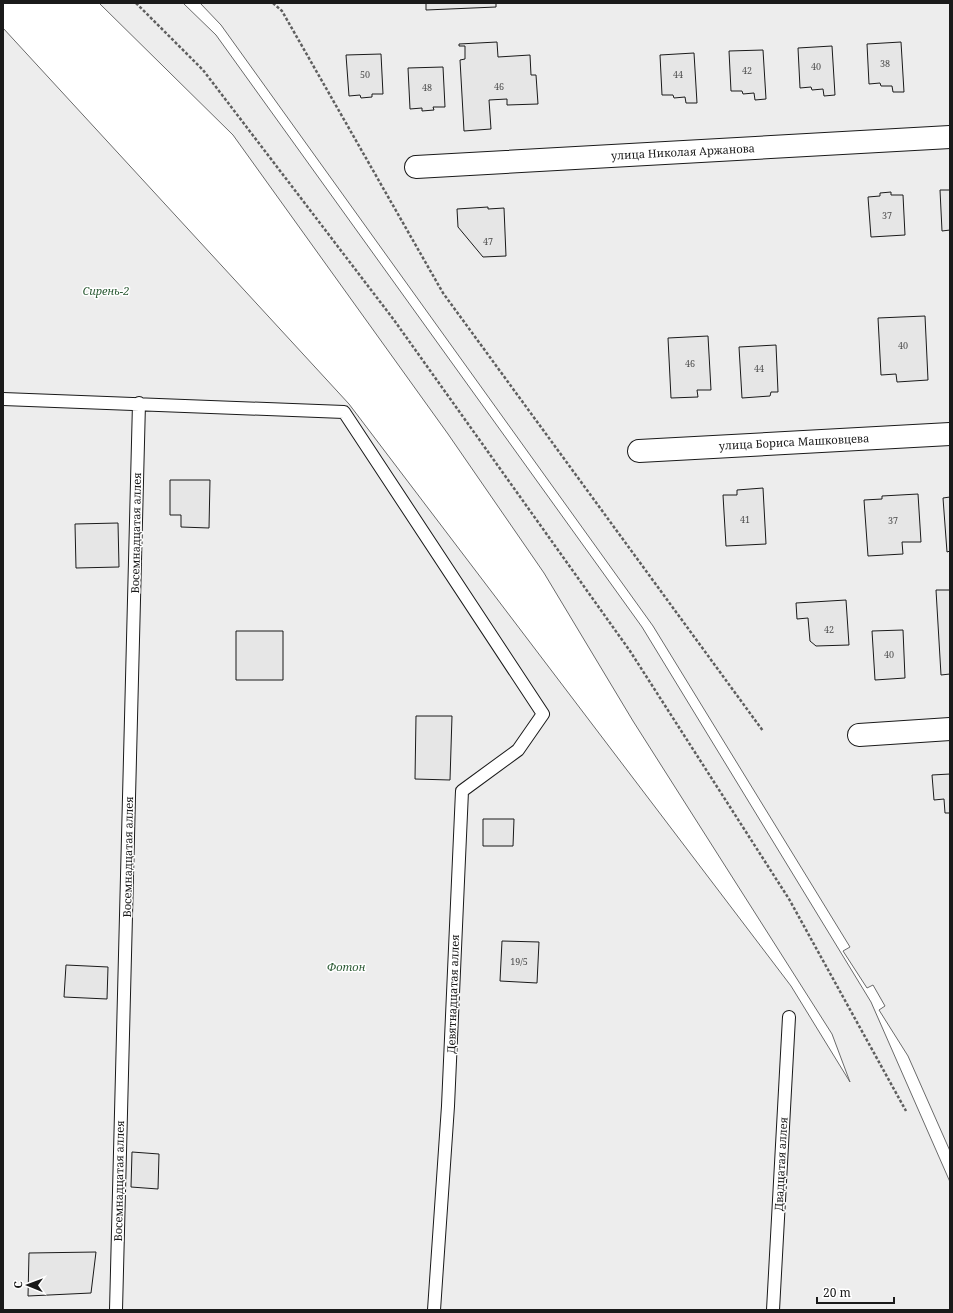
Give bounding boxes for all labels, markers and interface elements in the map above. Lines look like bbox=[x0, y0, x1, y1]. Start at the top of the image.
house number: 38 bbox=[880, 57, 890, 70]
house number: 40 bbox=[811, 60, 821, 73]
house number: 42 bbox=[742, 64, 752, 77]
house number: 50 bbox=[360, 68, 370, 81]
house number: 44 bbox=[673, 68, 683, 81]
house number: 46 bbox=[494, 80, 504, 93]
house number: 48 bbox=[422, 81, 432, 94]
street label: улица Николая Аржанова bbox=[611, 140, 755, 163]
house number: 37 bbox=[882, 209, 892, 222]
house number: 47 bbox=[483, 235, 493, 248]
park label: Сирень-2 bbox=[83, 283, 129, 298]
house number: 40 bbox=[898, 339, 908, 352]
house number: 46 bbox=[685, 357, 695, 370]
house number: 44 bbox=[754, 362, 764, 375]
street label: улица Бориса Машковцева bbox=[718, 430, 870, 453]
street label: Восемнадцатая аллея bbox=[127, 472, 144, 594]
house number: 41 bbox=[740, 513, 750, 526]
house number: 37 bbox=[888, 514, 898, 527]
house number: 42 bbox=[824, 623, 834, 636]
house number: 40 bbox=[884, 648, 894, 661]
street label: Восемнадцатая аллея bbox=[119, 796, 136, 918]
street label: Девятнадцатая аллея bbox=[443, 934, 462, 1054]
house number: 19/5 bbox=[510, 955, 528, 968]
park label: Фотон bbox=[327, 959, 366, 974]
street label: Двадцатая аллея bbox=[771, 1117, 790, 1211]
street label: Восемнадцатая аллея bbox=[110, 1120, 127, 1242]
north arrow bbox=[8, 1265, 48, 1305]
scale bar bbox=[817, 1279, 894, 1305]
text: С bbox=[10, 1281, 25, 1289]
text: 20 m bbox=[823, 1284, 851, 1301]

